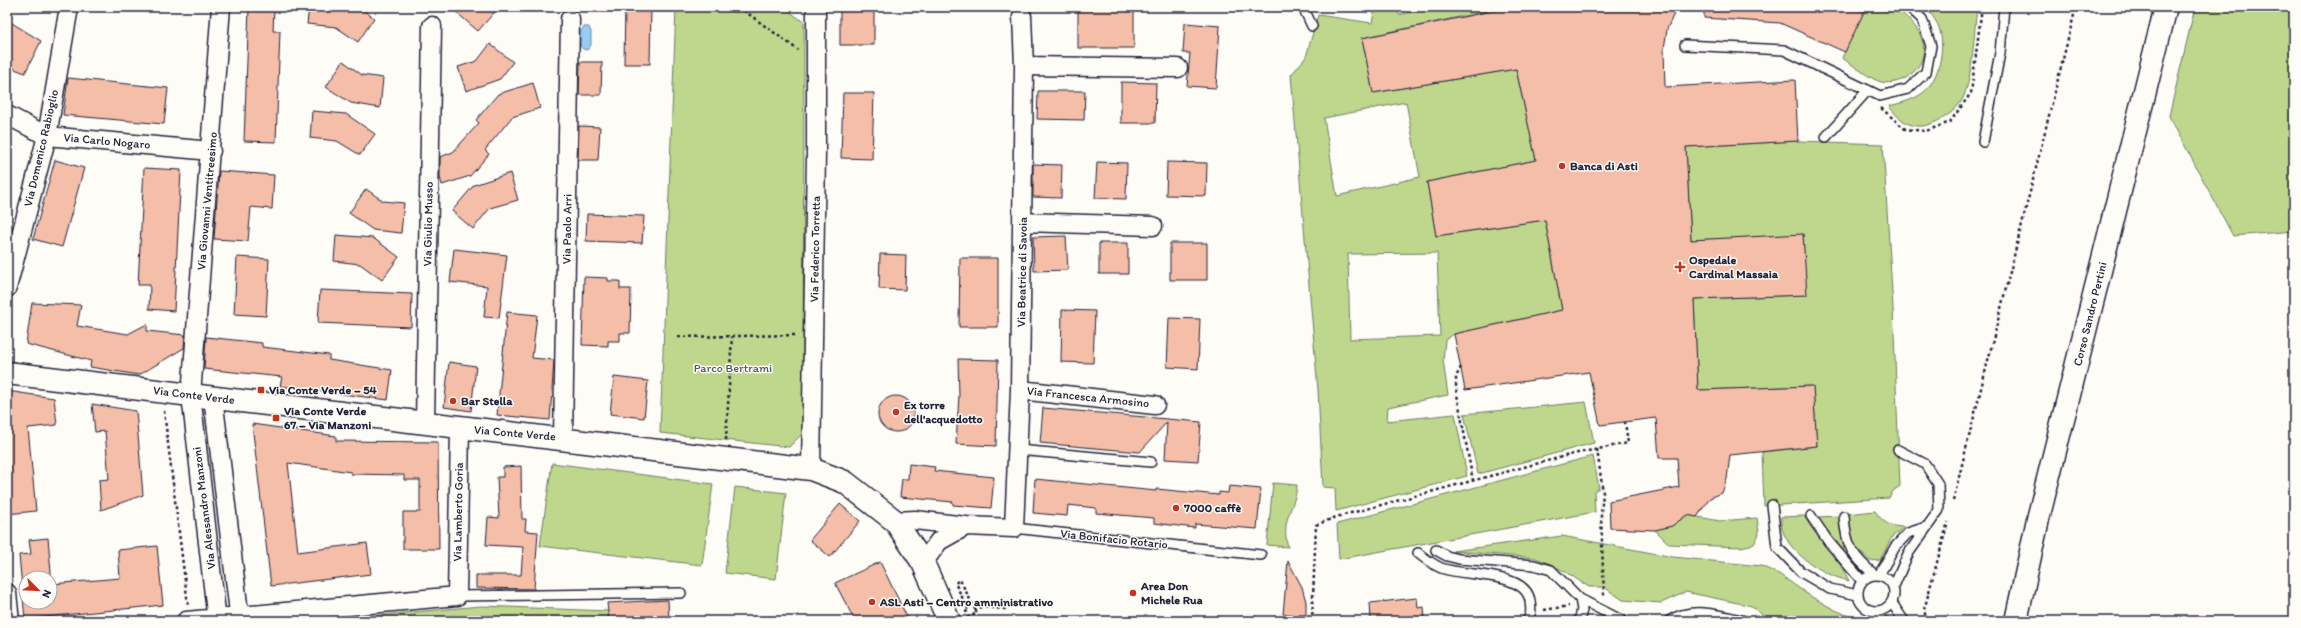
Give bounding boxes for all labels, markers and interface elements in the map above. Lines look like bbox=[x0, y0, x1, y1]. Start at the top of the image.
street label: Via Domenico Rabioglio bbox=[21, 88, 61, 208]
street label: Via Carlo Nogaro bbox=[63, 130, 151, 152]
street label: Via Giovanni Ventitreesimo bbox=[194, 131, 220, 271]
place label: Banca di Asti bbox=[1570, 159, 1638, 173]
marker: Banca di Asti bbox=[1557, 161, 1567, 171]
street label: Via Giulio Musso bbox=[420, 181, 436, 267]
street label: Via Paolo Arri bbox=[559, 194, 575, 264]
street label: Via Federico Torretta bbox=[807, 195, 823, 302]
street label: Via Beatrice di Savoia bbox=[1014, 217, 1030, 327]
place label: Ospedale Cardinal Massaia bbox=[1689, 253, 1779, 281]
street label: Corso Sandro Pertini bbox=[2070, 260, 2110, 368]
marker: Ospedale Cardinal Massaia bbox=[1674, 261, 1686, 273]
park label: Parco Bertrami bbox=[694, 361, 772, 375]
street label: Via Conte Verde bbox=[152, 383, 236, 407]
place label: Via Conte Verde – 54 bbox=[269, 383, 378, 397]
street label: Via Francesca Armosino bbox=[1026, 384, 1150, 410]
marker: Via Conte Verde – 54 bbox=[256, 385, 266, 395]
place label: Bar Stella bbox=[461, 394, 513, 408]
marker: Bar Stella bbox=[448, 396, 458, 406]
place label: Ex torre dell'acquedotto bbox=[904, 398, 983, 427]
place label: Via Conte Verde 67 – Via Manzoni bbox=[284, 404, 371, 432]
marker: Ex torre dell'acquedotto bbox=[891, 407, 901, 417]
marker: Via Conte Verde 67 – Via Manzoni bbox=[271, 413, 281, 423]
street label: Via Conte Verde bbox=[473, 422, 557, 444]
street label: Via Alessandro Manzoni bbox=[190, 446, 218, 570]
street label: Via Lamberto Goria bbox=[450, 462, 466, 562]
place label: 7000 caffè bbox=[1183, 501, 1241, 515]
marker: 7000 caffè bbox=[1171, 503, 1181, 513]
street label: Via Bonifacio Rotario bbox=[1060, 526, 1168, 552]
north arrow bbox=[18, 570, 58, 610]
place label: Area Don Michele Rua bbox=[1140, 579, 1203, 607]
text: N bbox=[39, 588, 54, 600]
marker: Area Don Michele Rua bbox=[1128, 588, 1138, 598]
place label: ASL Asti – Centro amministrativo bbox=[879, 595, 1053, 609]
marker: ASL Asti – Centro amministrativo bbox=[867, 597, 877, 607]

